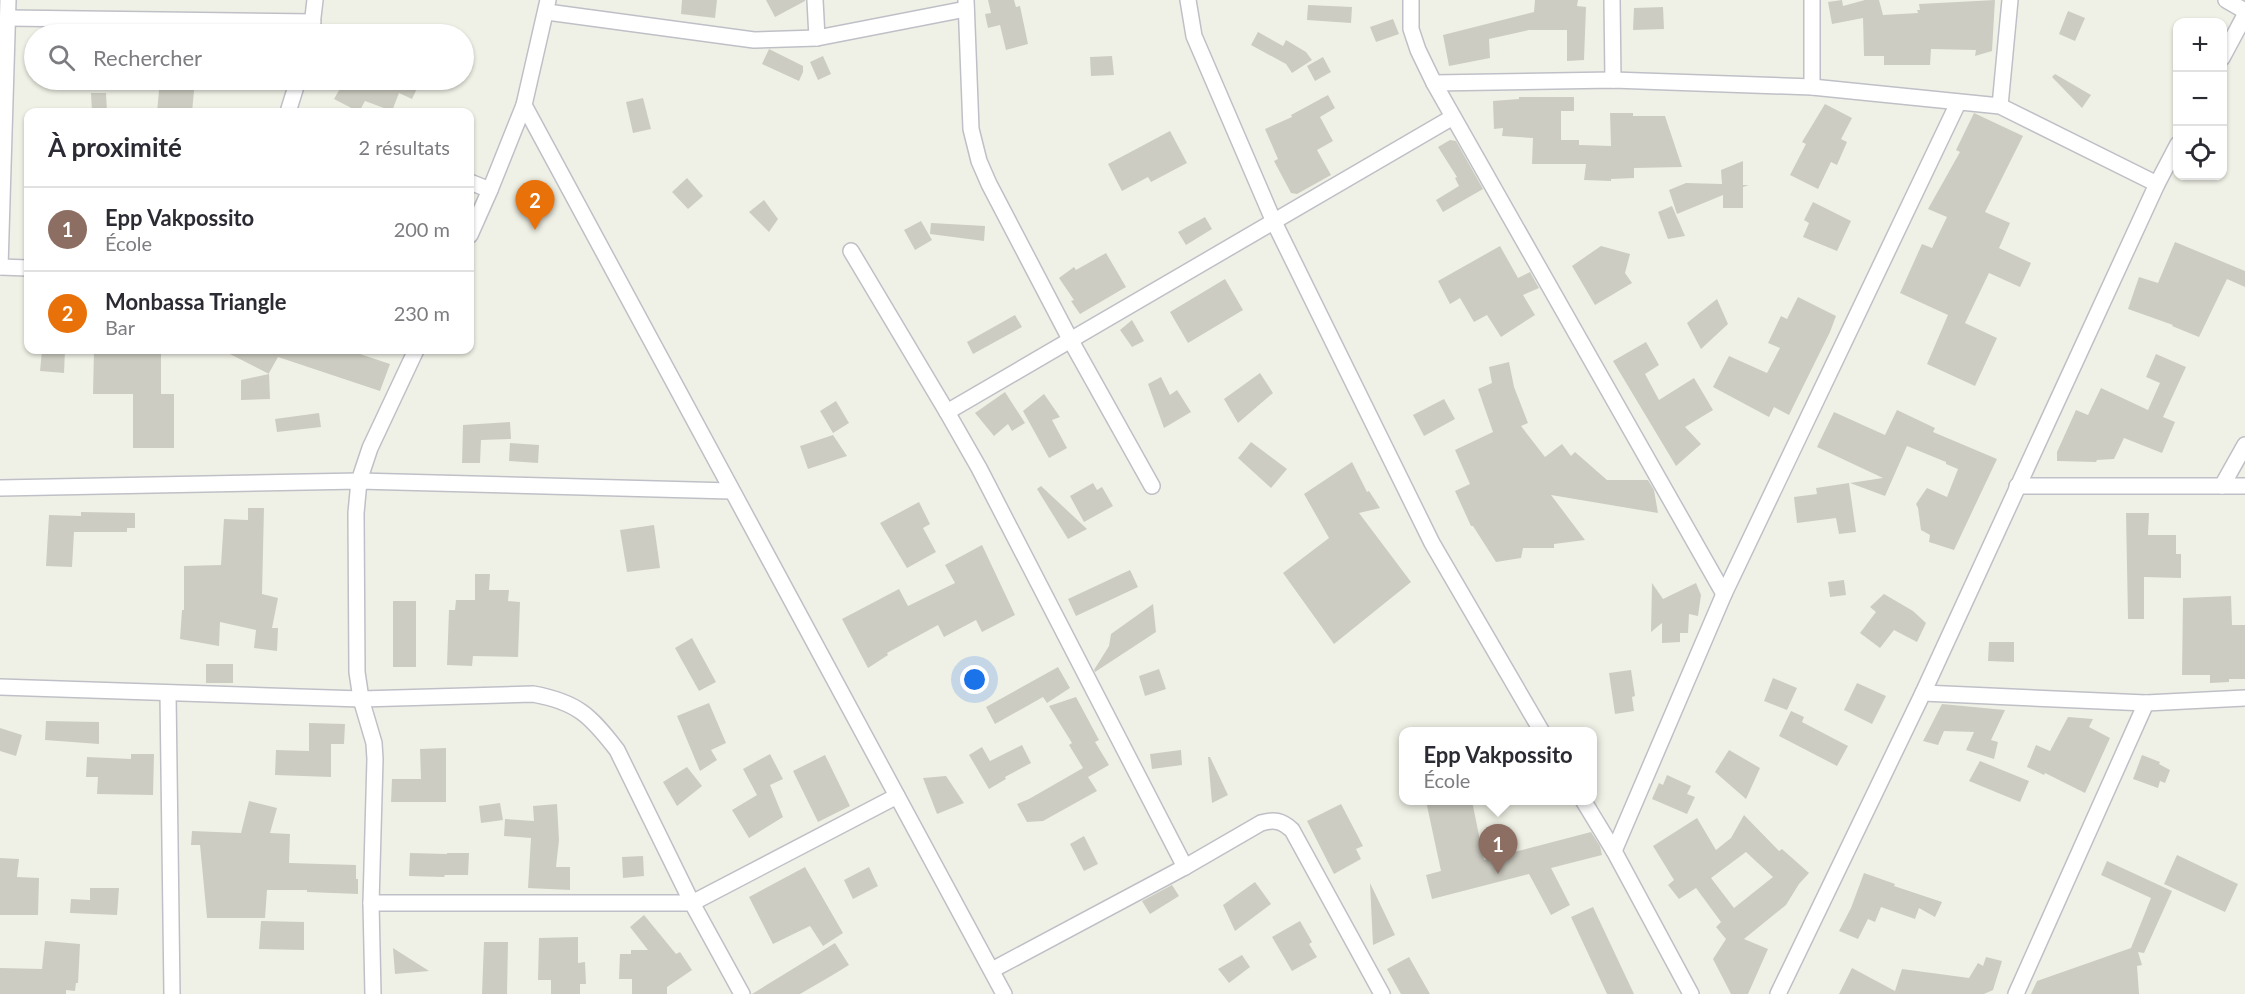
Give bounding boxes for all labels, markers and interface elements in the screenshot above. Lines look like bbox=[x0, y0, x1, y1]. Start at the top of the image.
map controls bbox=[2173, 18, 2227, 180]
button: + bbox=[2173, 18, 2227, 72]
search box bbox=[24, 24, 474, 90]
icon: search bbox=[45, 41, 78, 74]
text: Rechercher bbox=[93, 44, 202, 71]
button: − bbox=[2173, 72, 2227, 126]
button: locate bbox=[2173, 126, 2227, 180]
text: À proximité bbox=[48, 131, 182, 163]
text: 2 résultats bbox=[359, 135, 450, 159]
pin: 2 bbox=[516, 180, 554, 230]
text: Epp Vakpossito bbox=[105, 204, 254, 231]
text: 1 bbox=[62, 217, 73, 241]
text: 200 m bbox=[394, 217, 450, 241]
text: École bbox=[105, 231, 152, 255]
text: Monbassa Triangle bbox=[105, 288, 287, 315]
text: 2 bbox=[62, 301, 73, 325]
text: 230 m bbox=[394, 301, 450, 325]
text: Bar bbox=[105, 315, 135, 339]
your location bbox=[960, 665, 989, 694]
popup bbox=[1399, 727, 1597, 805]
text: Epp Vakpossito bbox=[1423, 741, 1573, 768]
text: École bbox=[1423, 768, 1470, 792]
pin: 1 bbox=[1478, 824, 1518, 874]

